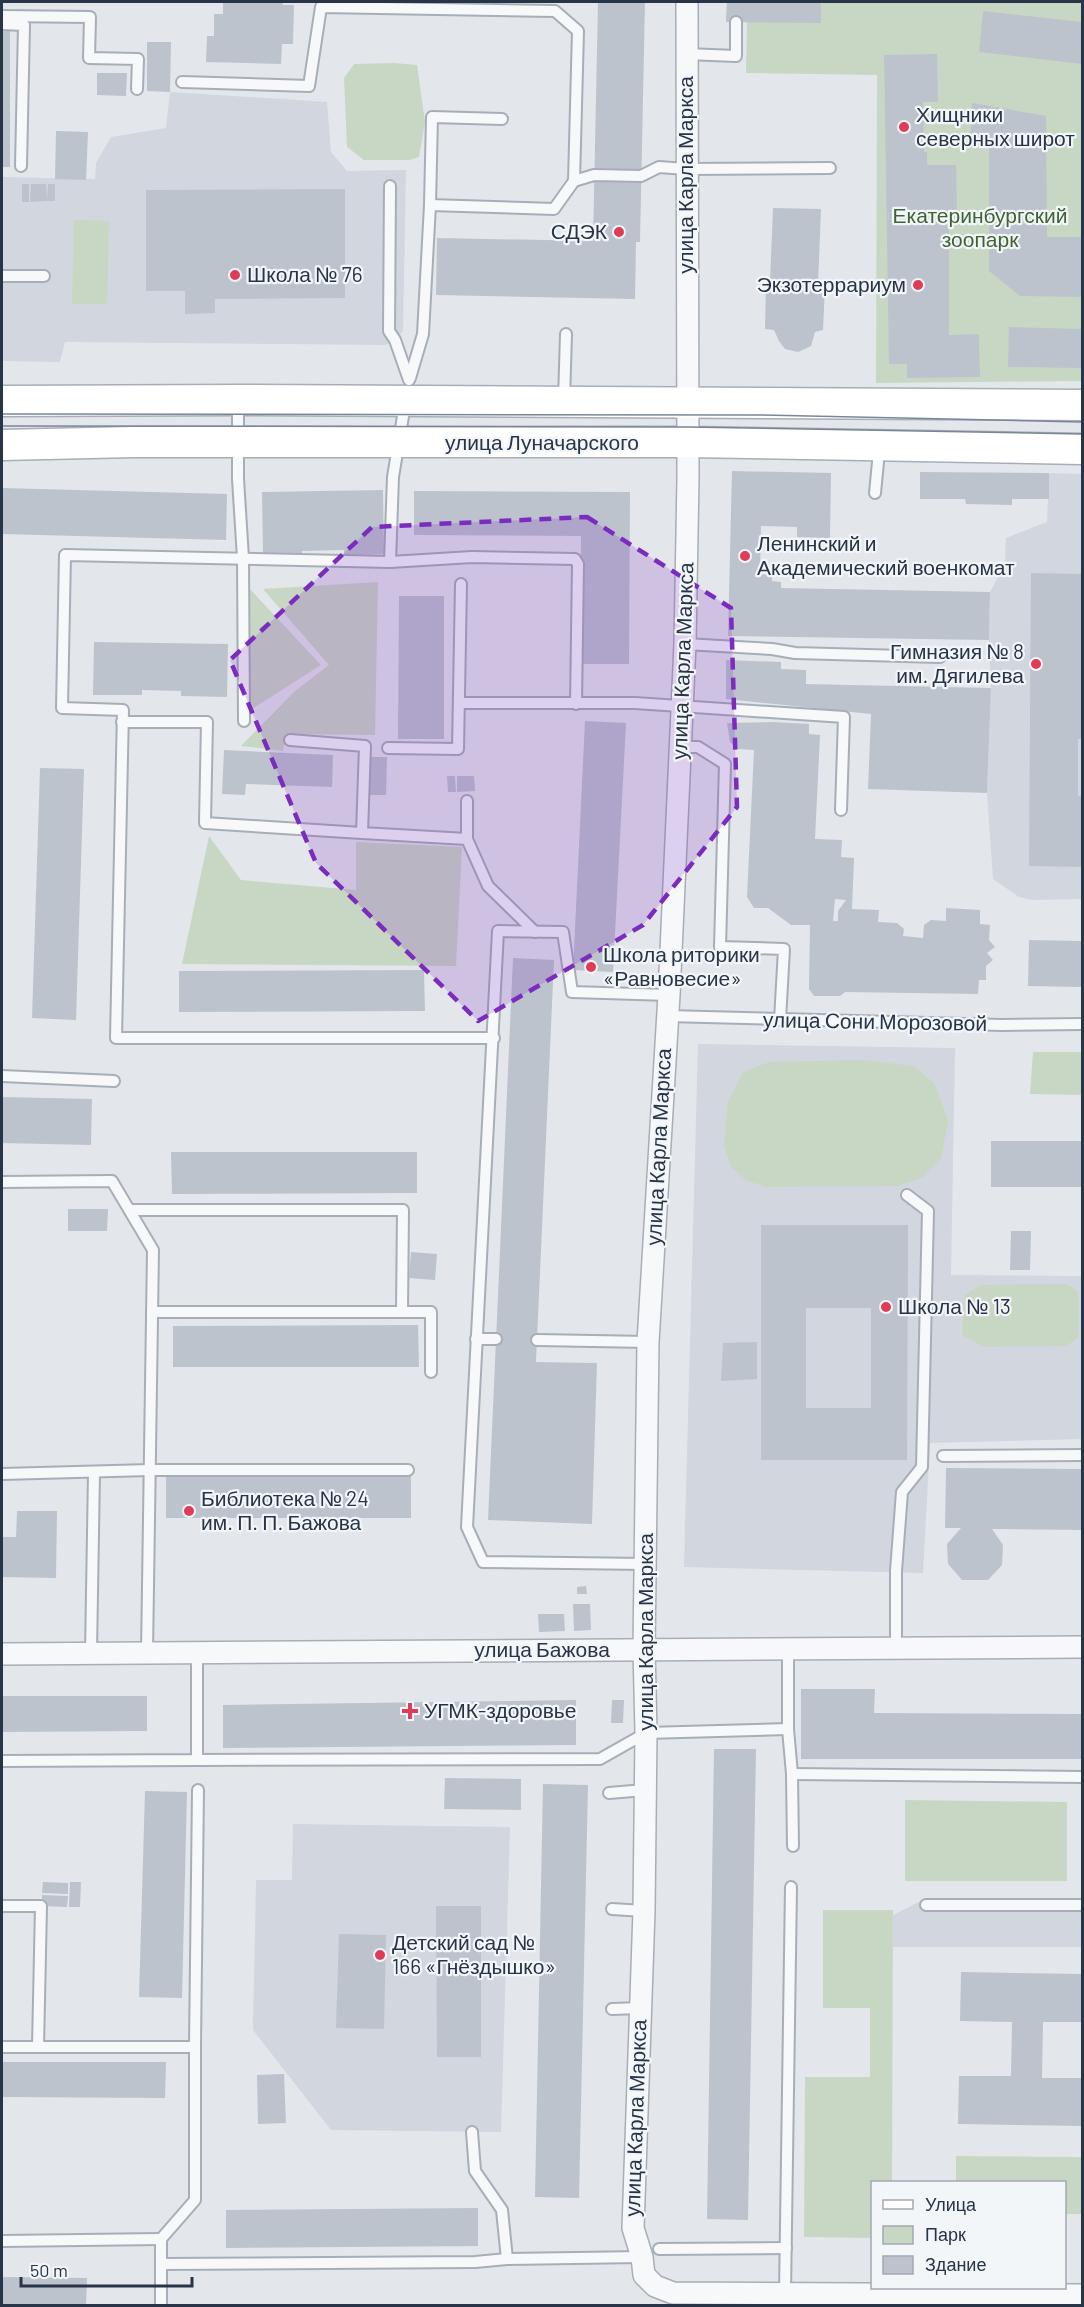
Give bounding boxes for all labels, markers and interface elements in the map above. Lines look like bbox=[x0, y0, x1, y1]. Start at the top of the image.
street label: улица Карла Маркса bbox=[672, 76, 697, 274]
place label: Хищники северных широт bbox=[916, 101, 1075, 150]
marker: Хищники северных широт bbox=[897, 120, 911, 134]
park label: Екатеринбургский зоопарк bbox=[893, 202, 1067, 251]
place label: СДЭК bbox=[551, 218, 608, 243]
marker: СДЭК bbox=[612, 225, 626, 239]
place label: Школа № 76 bbox=[247, 261, 363, 286]
marker: Школа № 76 bbox=[228, 268, 242, 282]
place label: Экзотеррариум bbox=[757, 271, 906, 296]
marker: Экзотеррариум bbox=[911, 278, 925, 292]
street label: улица Луначарского bbox=[445, 429, 639, 454]
place label: Ленинский и Академический военкомат bbox=[757, 530, 1015, 579]
marker: Ленинский и Академический военкомат bbox=[738, 549, 752, 563]
street label: улица Карла Маркса bbox=[666, 561, 697, 760]
place label: Гимназия № 8 им. Дягилева bbox=[890, 638, 1024, 687]
marker: Гимназия № 8 им. Дягилева bbox=[1029, 657, 1043, 671]
place label: Школа риторики «Равновесие» bbox=[603, 941, 760, 990]
marker: Школа риторики «Равновесие» bbox=[584, 960, 598, 974]
street label: улица Сони Морозовой bbox=[763, 1006, 987, 1035]
street label: улица Карла Маркса bbox=[640, 1047, 675, 1246]
place label: Школа № 13 bbox=[898, 1293, 1011, 1318]
marker: Школа № 13 bbox=[879, 1300, 893, 1314]
place label: Библиотека № 24 им. П. П. Бажова bbox=[201, 1485, 369, 1534]
marker: Библиотека № 24 им. П. П. Бажова bbox=[182, 1504, 196, 1518]
street label: улица Карла Маркса bbox=[632, 1533, 657, 1731]
street label: улица Бажова bbox=[474, 1636, 610, 1661]
place label: УГМК-здоровье bbox=[424, 1697, 576, 1722]
marker: УГМК-здоровье bbox=[401, 1702, 419, 1720]
place label: Детский сад № 166 «Гнёздышко» bbox=[392, 1929, 556, 1978]
marker: Детский сад № 166 «Гнёздышко» bbox=[373, 1948, 387, 1962]
street label: улица Карла Маркса bbox=[619, 2018, 650, 2217]
legend bbox=[871, 2181, 1066, 2289]
text: Улица bbox=[925, 2193, 977, 2215]
text: Парк bbox=[925, 2223, 966, 2245]
scale bar bbox=[21, 2250, 192, 2288]
text: Здание bbox=[925, 2253, 986, 2275]
text: 50 m bbox=[30, 2259, 68, 2281]

